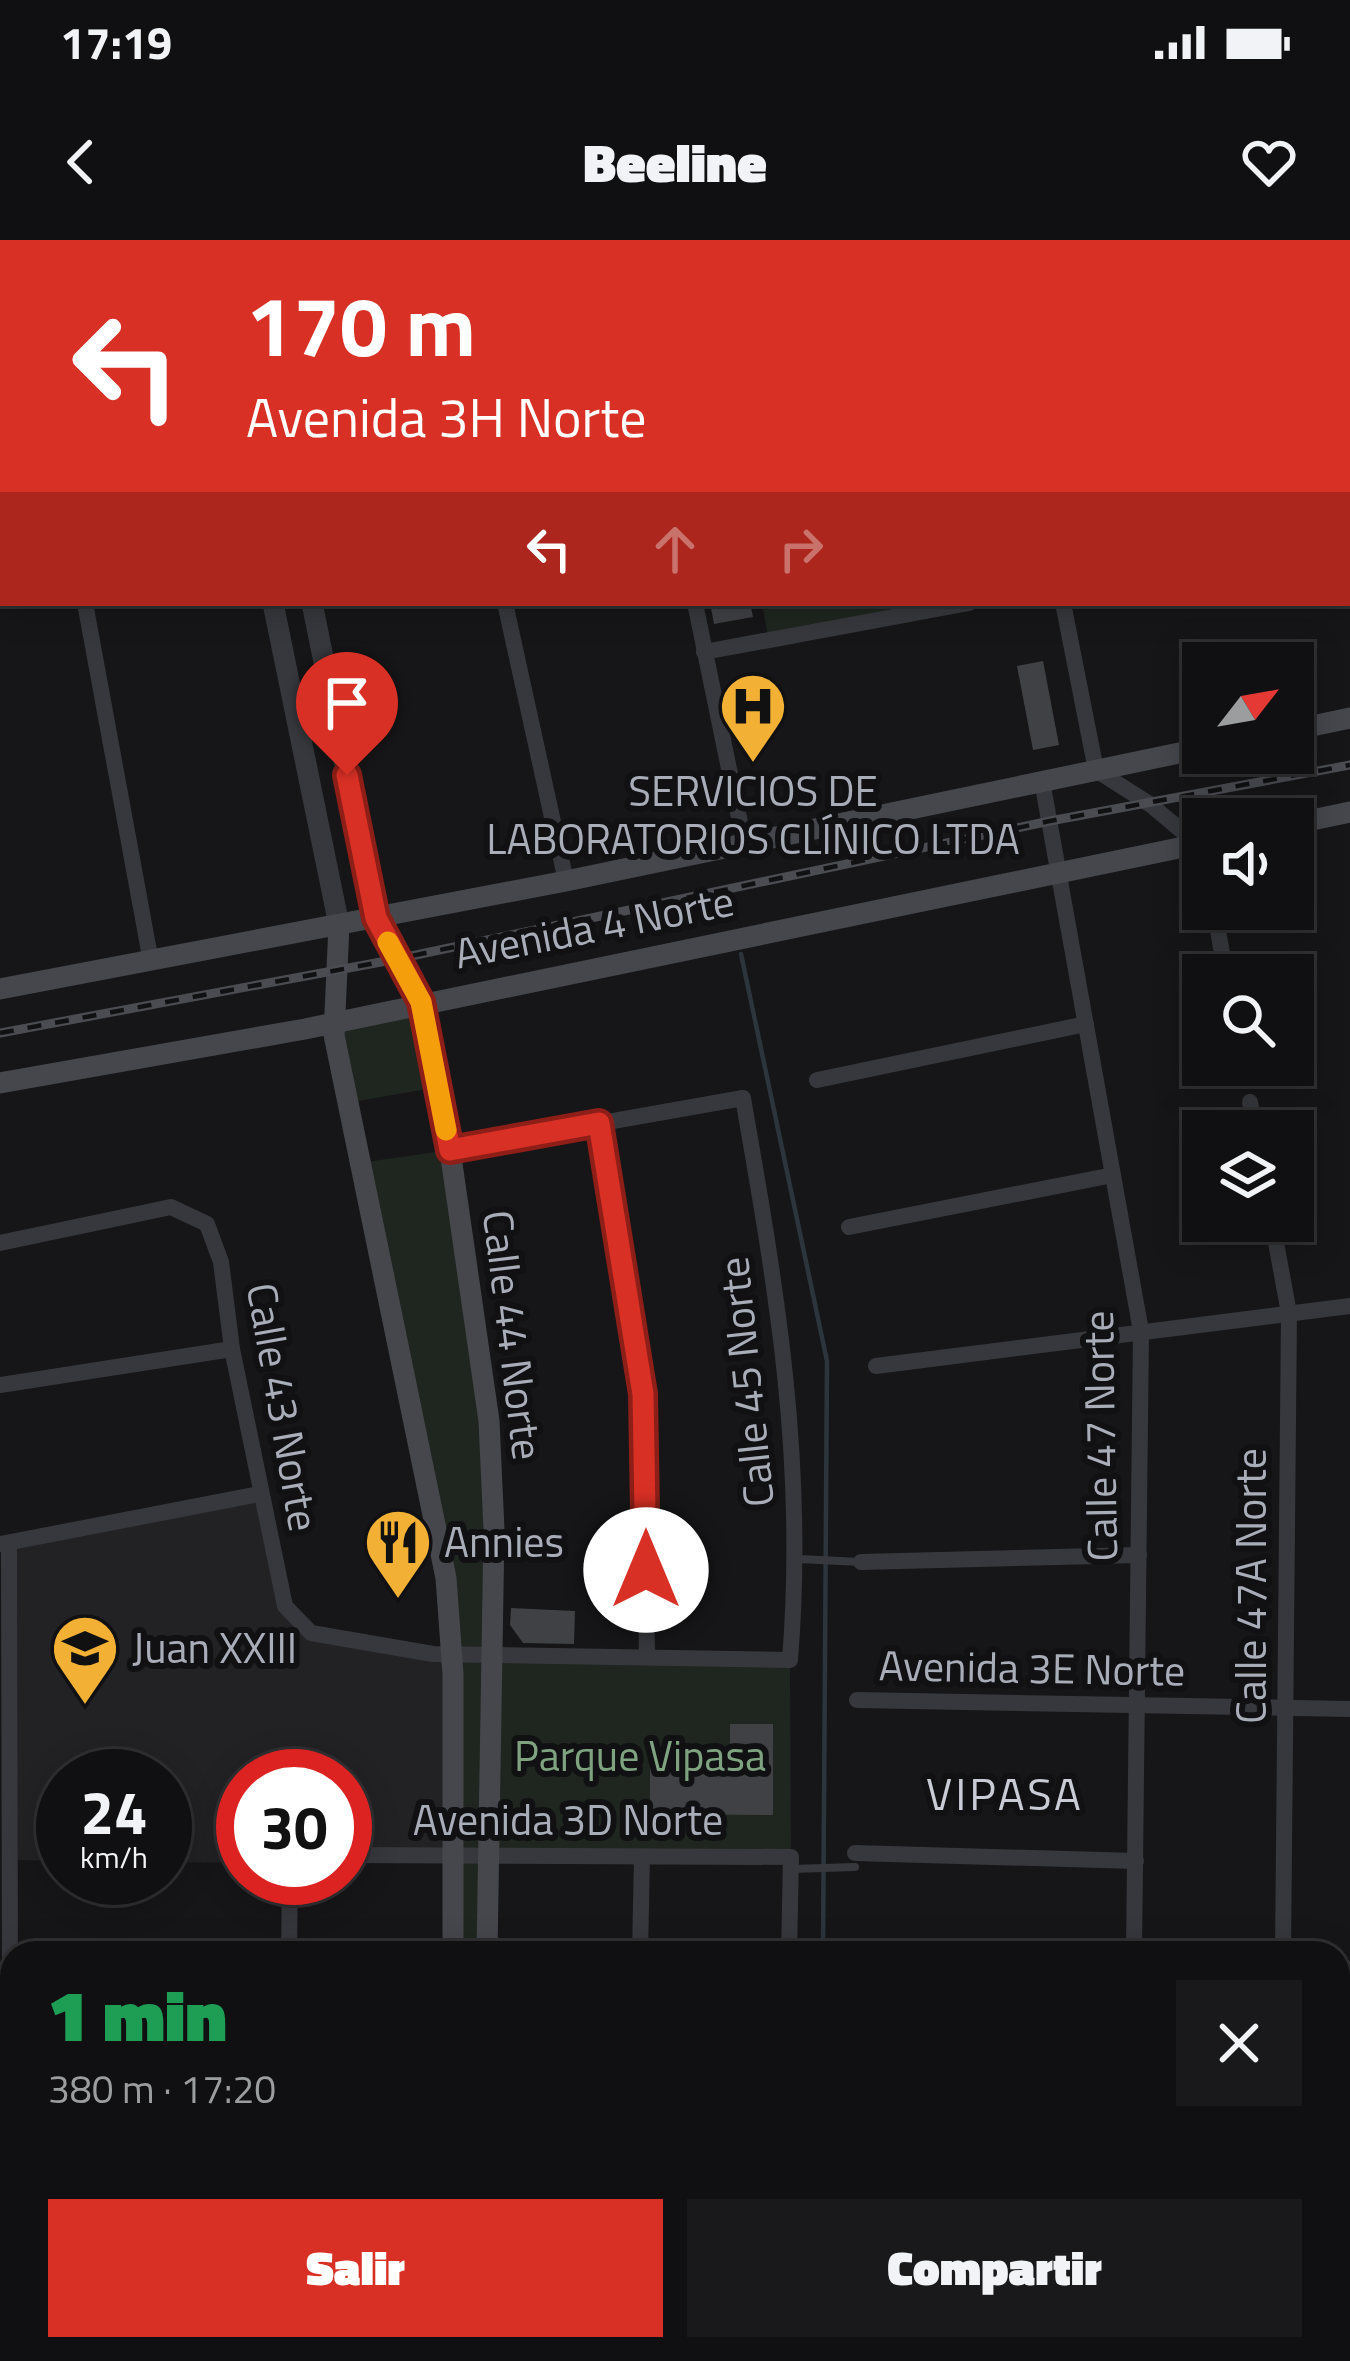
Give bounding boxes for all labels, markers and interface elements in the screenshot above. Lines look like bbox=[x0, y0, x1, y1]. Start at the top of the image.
text: 17:19 bbox=[60, 8, 172, 76]
text: Beeline bbox=[583, 121, 767, 203]
icon: back bbox=[48, 129, 114, 195]
icon: heart bbox=[1236, 129, 1302, 195]
text: 170 m bbox=[246, 261, 476, 389]
icon: left bbox=[48, 288, 204, 444]
text: Avenida 3H Norte bbox=[246, 376, 647, 458]
icon: left bbox=[516, 516, 582, 582]
icon: ahead bbox=[642, 516, 708, 582]
icon: right bbox=[768, 516, 834, 582]
north arrow bbox=[1182, 642, 1314, 774]
map controls bbox=[1182, 642, 1314, 1242]
pin bbox=[296, 652, 398, 775]
icon: arrive bbox=[314, 670, 380, 736]
hospital icon: SERVICIOS DE LABORATORIOS CLÍNICO LTDA bbox=[718, 671, 788, 765]
place label: SERVICIOS DE LABORATORIOS CLÍNICO LTDA bbox=[486, 758, 1020, 870]
button: sound bbox=[1182, 798, 1314, 930]
street label: Avenida 4 Norte bbox=[449, 868, 739, 984]
button: search bbox=[1182, 954, 1314, 1086]
button: layers bbox=[1182, 1110, 1314, 1242]
street label: Calle 44 Norte bbox=[467, 1206, 561, 1463]
street label: Calle 45 Norte bbox=[700, 1254, 790, 1510]
street label: Calle 43 Norte bbox=[231, 1278, 337, 1536]
street label: Calle 47 Norte bbox=[1065, 1310, 1133, 1562]
street label: Calle 47A Norte bbox=[1218, 1448, 1282, 1724]
restaurant icon: Annies bbox=[363, 1507, 433, 1601]
position arrow bbox=[583, 1507, 709, 1633]
place label: Annies bbox=[444, 1509, 564, 1573]
school or university icon: Juan XXIII bbox=[50, 1613, 120, 1707]
place label: Juan XXIII bbox=[132, 1615, 297, 1679]
street label: Avenida 3E Norte bbox=[878, 1632, 1186, 1702]
park label: Parque Vipasa bbox=[514, 1723, 766, 1787]
speed limit sign: 30 bbox=[216, 1749, 372, 1905]
district label: VIPASA bbox=[926, 1759, 1084, 1827]
text: 24 bbox=[80, 1766, 148, 1857]
street label: Avenida 3D Norte bbox=[413, 1787, 723, 1851]
text: km/h bbox=[80, 1834, 148, 1880]
text: 1 min bbox=[48, 1959, 227, 2069]
button: close bbox=[1176, 1980, 1302, 2106]
text: 380 m · 17:20 bbox=[48, 2059, 276, 2118]
button: Salir bbox=[48, 2199, 663, 2337]
button: Compartir bbox=[687, 2199, 1302, 2337]

